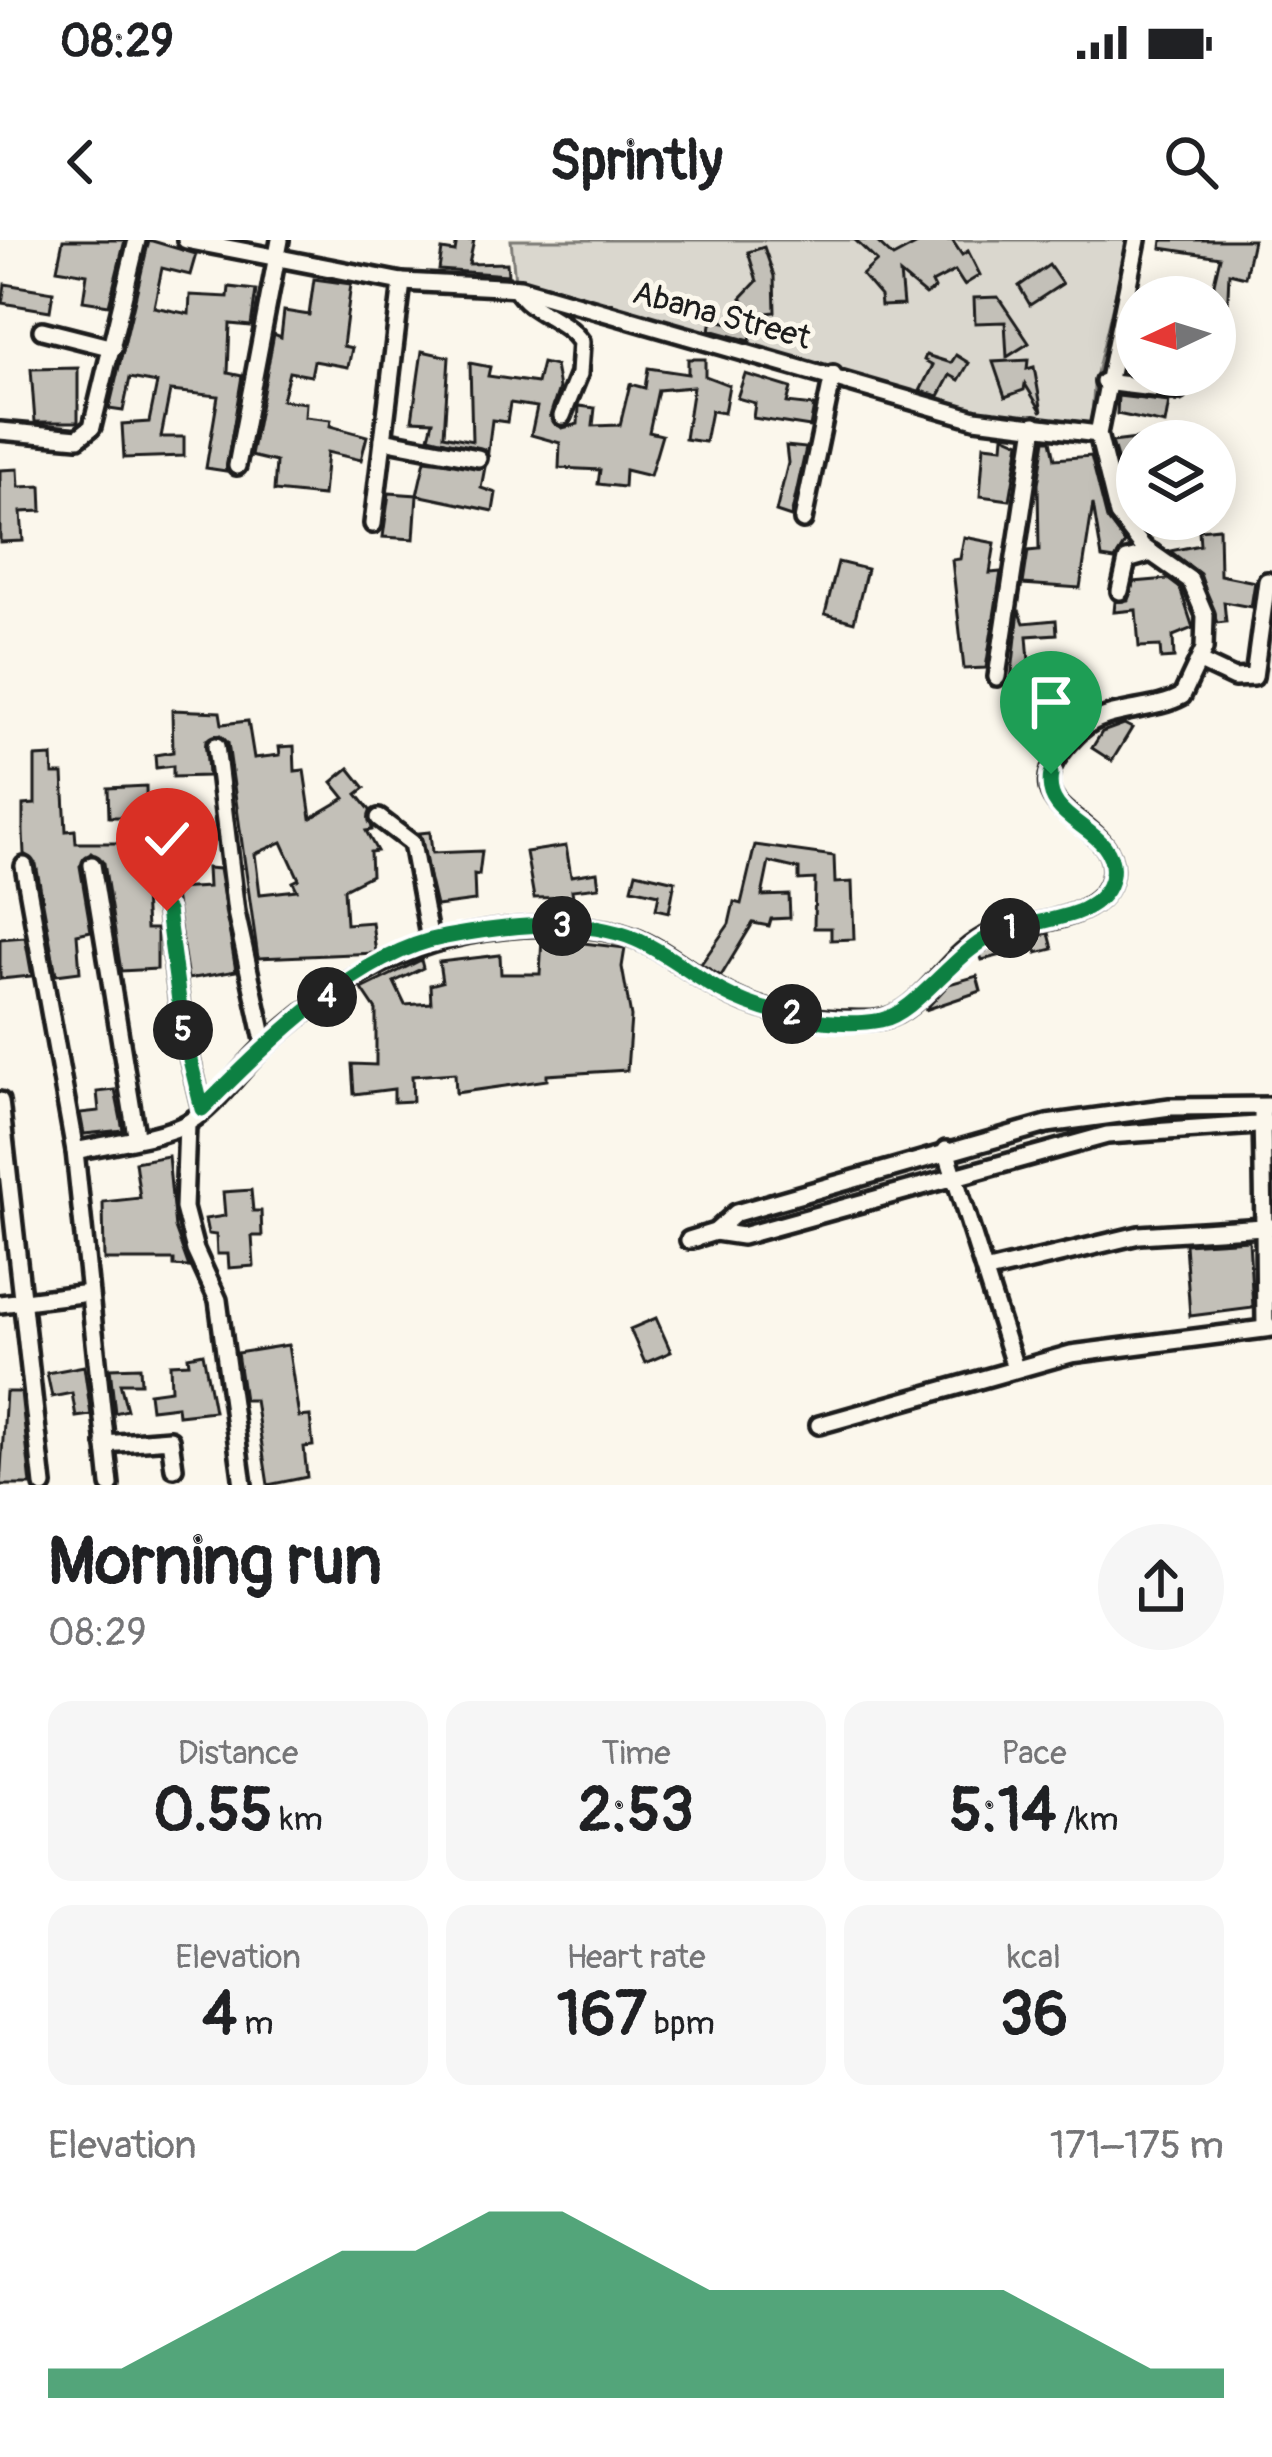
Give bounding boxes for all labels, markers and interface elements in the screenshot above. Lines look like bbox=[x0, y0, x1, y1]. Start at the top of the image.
text: 08:29 bbox=[60, 14, 174, 70]
text: Sprintly bbox=[549, 128, 723, 196]
icon: back bbox=[48, 129, 114, 195]
icon: search bbox=[1158, 129, 1224, 195]
street label: Abana Street bbox=[628, 272, 816, 359]
north arrow bbox=[1116, 276, 1236, 396]
map controls bbox=[1116, 276, 1236, 540]
button: layers bbox=[1116, 420, 1236, 540]
pin bbox=[1000, 651, 1102, 774]
icon: arrive bbox=[1018, 669, 1084, 735]
pin bbox=[116, 788, 218, 911]
icon: check bbox=[134, 806, 200, 872]
pin: 3 bbox=[532, 896, 592, 956]
pin: 1 bbox=[980, 898, 1040, 958]
text: 3 bbox=[553, 905, 571, 946]
text: 1 bbox=[1004, 907, 1016, 948]
pin: 4 bbox=[297, 967, 357, 1027]
text: 4 bbox=[317, 976, 337, 1017]
pin: 2 bbox=[762, 984, 822, 1044]
text: 2 bbox=[783, 993, 801, 1034]
pin: 5 bbox=[153, 1000, 213, 1060]
text: 5 bbox=[174, 1009, 192, 1050]
text: Morning run bbox=[48, 1521, 382, 1604]
button: share bbox=[1098, 1524, 1224, 1650]
text: 08:29 bbox=[48, 1608, 147, 1657]
text: Distance bbox=[178, 1733, 298, 1774]
text: Time bbox=[602, 1733, 670, 1774]
text: Pace bbox=[1001, 1733, 1067, 1774]
text: 0.55 bbox=[153, 1774, 272, 1849]
text: 2:53 bbox=[578, 1774, 694, 1849]
text: 5:14 bbox=[950, 1774, 1056, 1849]
text: km bbox=[272, 1799, 323, 1840]
text: /km bbox=[1056, 1799, 1118, 1840]
text: Elevation bbox=[175, 1937, 301, 1978]
text: Heart rate bbox=[566, 1937, 706, 1978]
text: kcal bbox=[1007, 1937, 1061, 1978]
text: 4 bbox=[202, 1978, 237, 2053]
text: 167 bbox=[557, 1978, 647, 2053]
text: 36 bbox=[1000, 1978, 1068, 2053]
text: m bbox=[237, 2003, 274, 2044]
text: bpm bbox=[647, 2003, 715, 2044]
text: Elevation bbox=[48, 2121, 197, 2170]
text: 171–175 m bbox=[1050, 2121, 1224, 2170]

